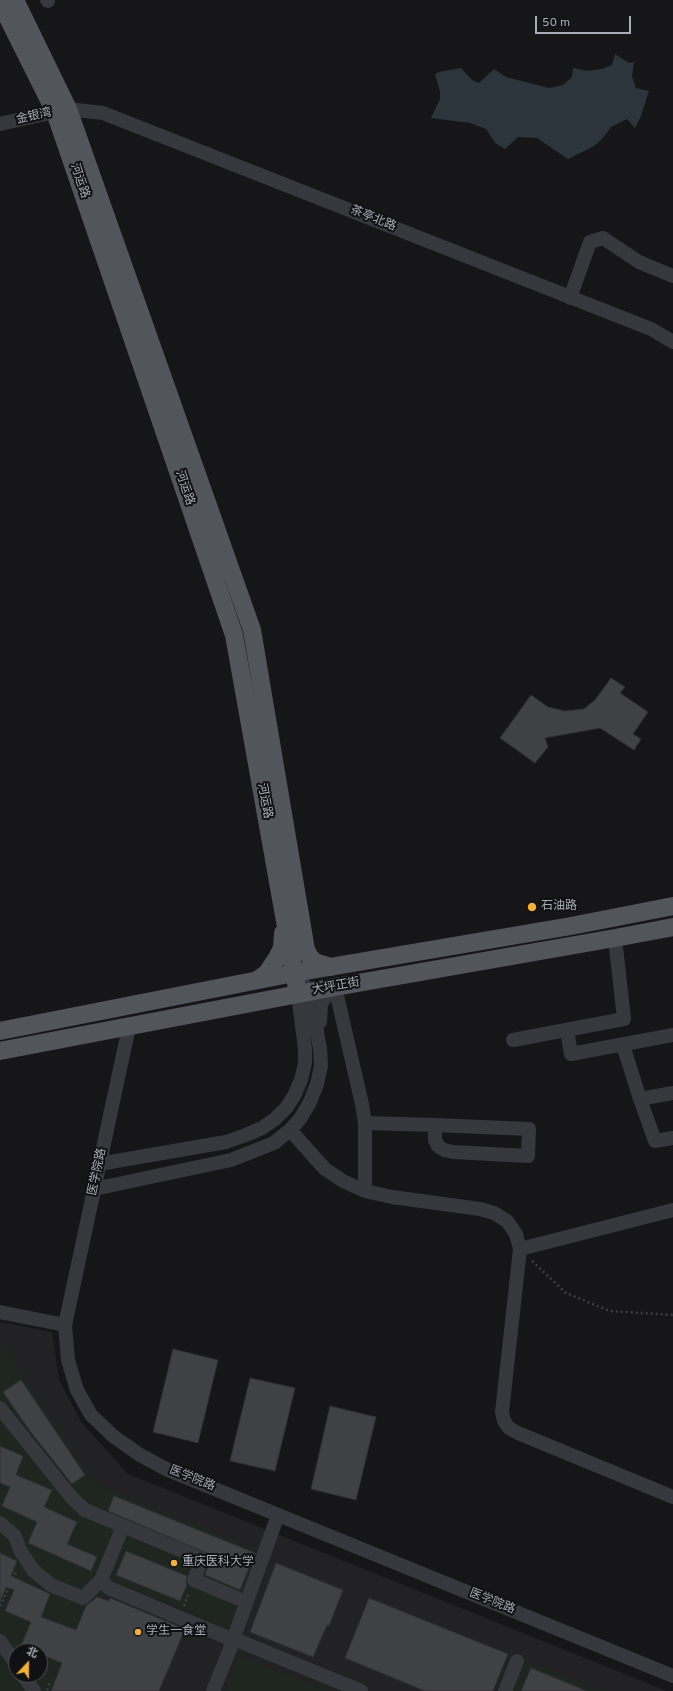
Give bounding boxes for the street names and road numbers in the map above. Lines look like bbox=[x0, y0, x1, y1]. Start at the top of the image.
street label: 金银湾 bbox=[15, 106, 53, 128]
street label: 河运路 bbox=[66, 162, 92, 200]
street label: 茶亭北路 bbox=[348, 203, 398, 235]
street label: 河运路 bbox=[171, 469, 197, 507]
street label: 河运路 bbox=[254, 782, 274, 820]
street label: 大坪正街 bbox=[311, 976, 361, 998]
street label: 医学院路 bbox=[86, 1147, 110, 1197]
street label: 医学院路 bbox=[167, 1463, 217, 1495]
street label: 医学院路 bbox=[467, 1586, 517, 1618]

